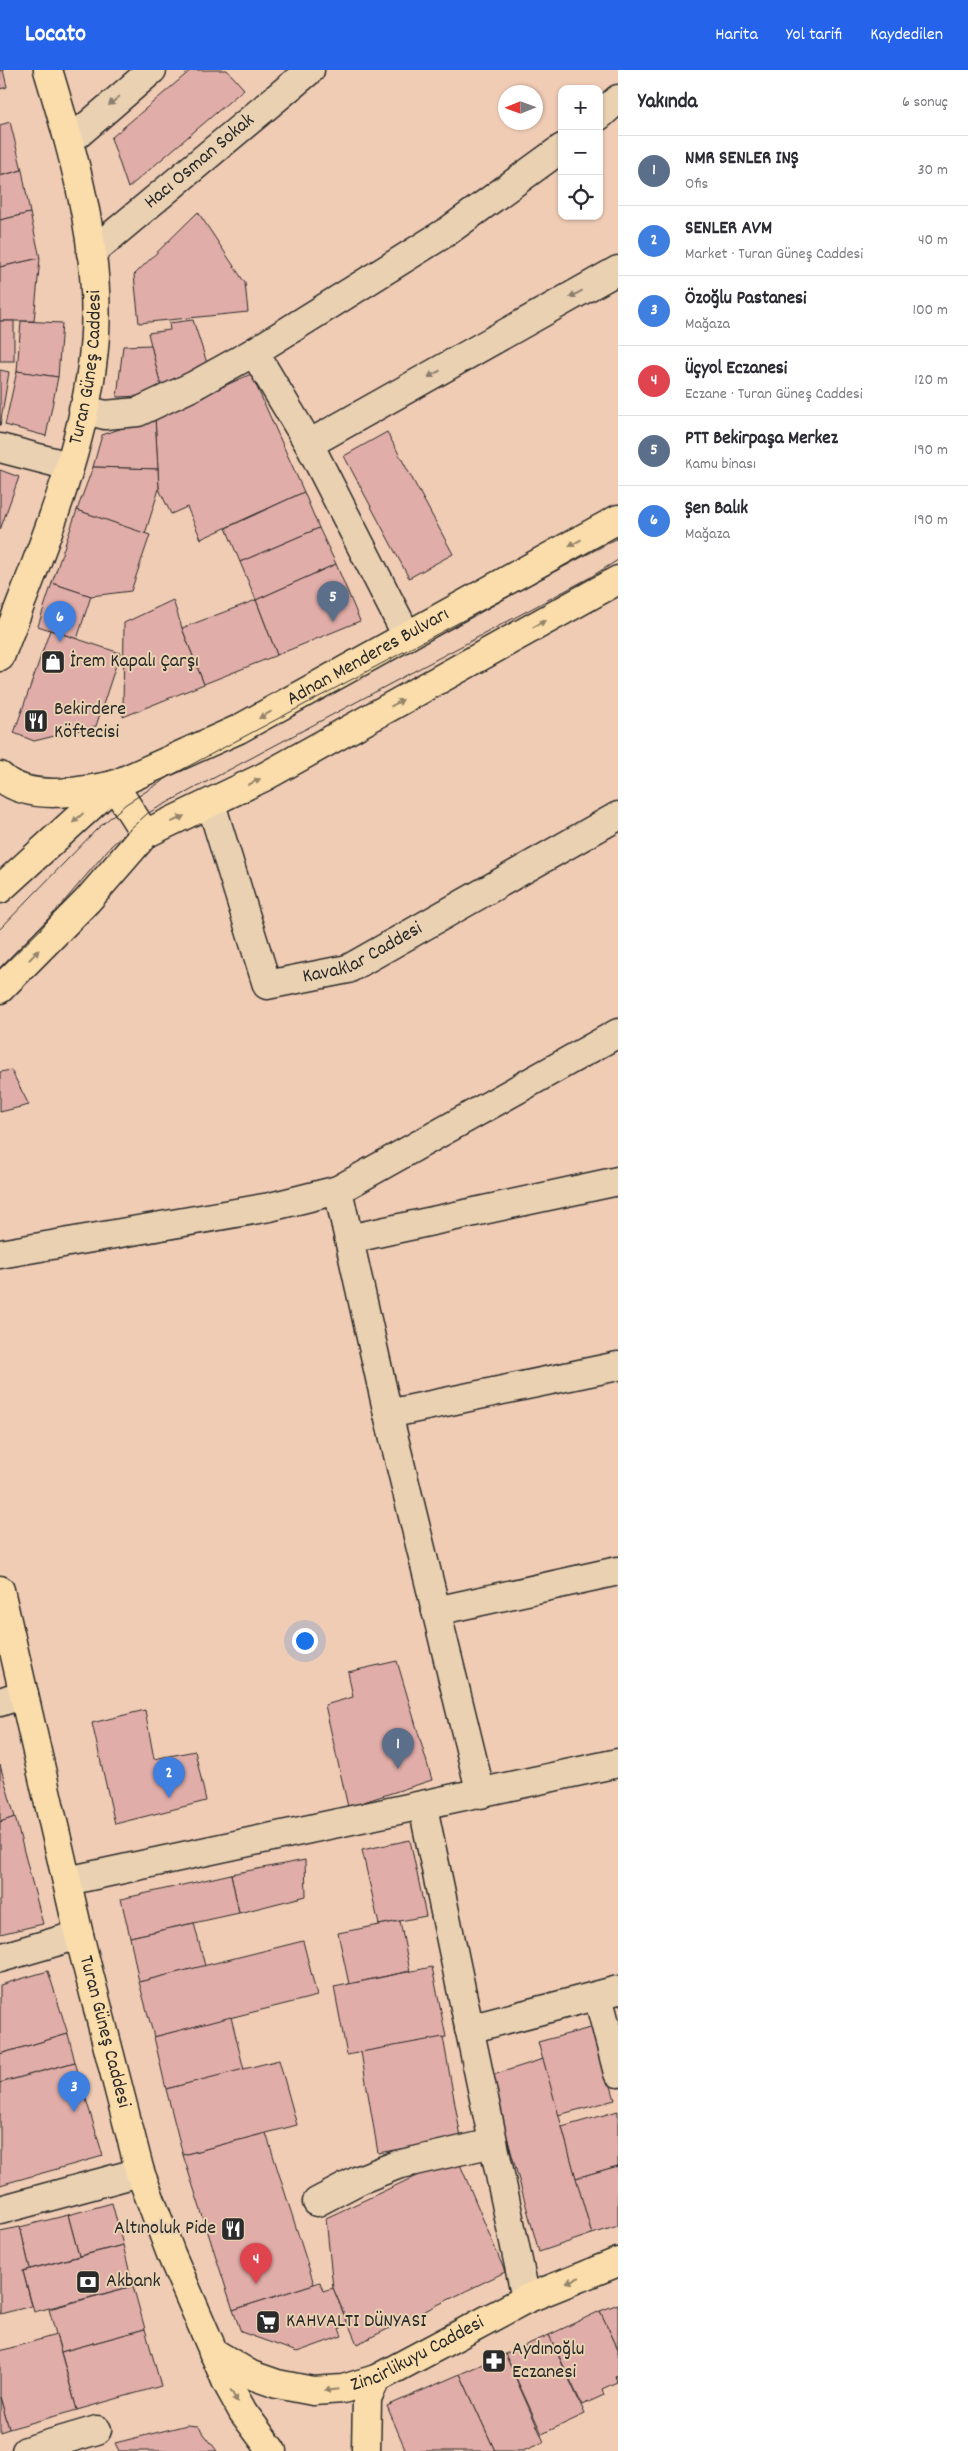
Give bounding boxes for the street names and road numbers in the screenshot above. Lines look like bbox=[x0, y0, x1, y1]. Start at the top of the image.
street label: Hacı Osman Sokak bbox=[139, 107, 261, 216]
street label: Turan Güneş Caddesi bbox=[62, 289, 110, 448]
street label: Adnan Menderes Bulvarı bbox=[282, 601, 454, 714]
street label: Kavaklar Caddesi bbox=[300, 915, 428, 992]
street label: Turan Güneş Caddesi bbox=[71, 1953, 137, 2111]
street label: Zincirlikuyu Caddesi bbox=[348, 2310, 490, 2400]

